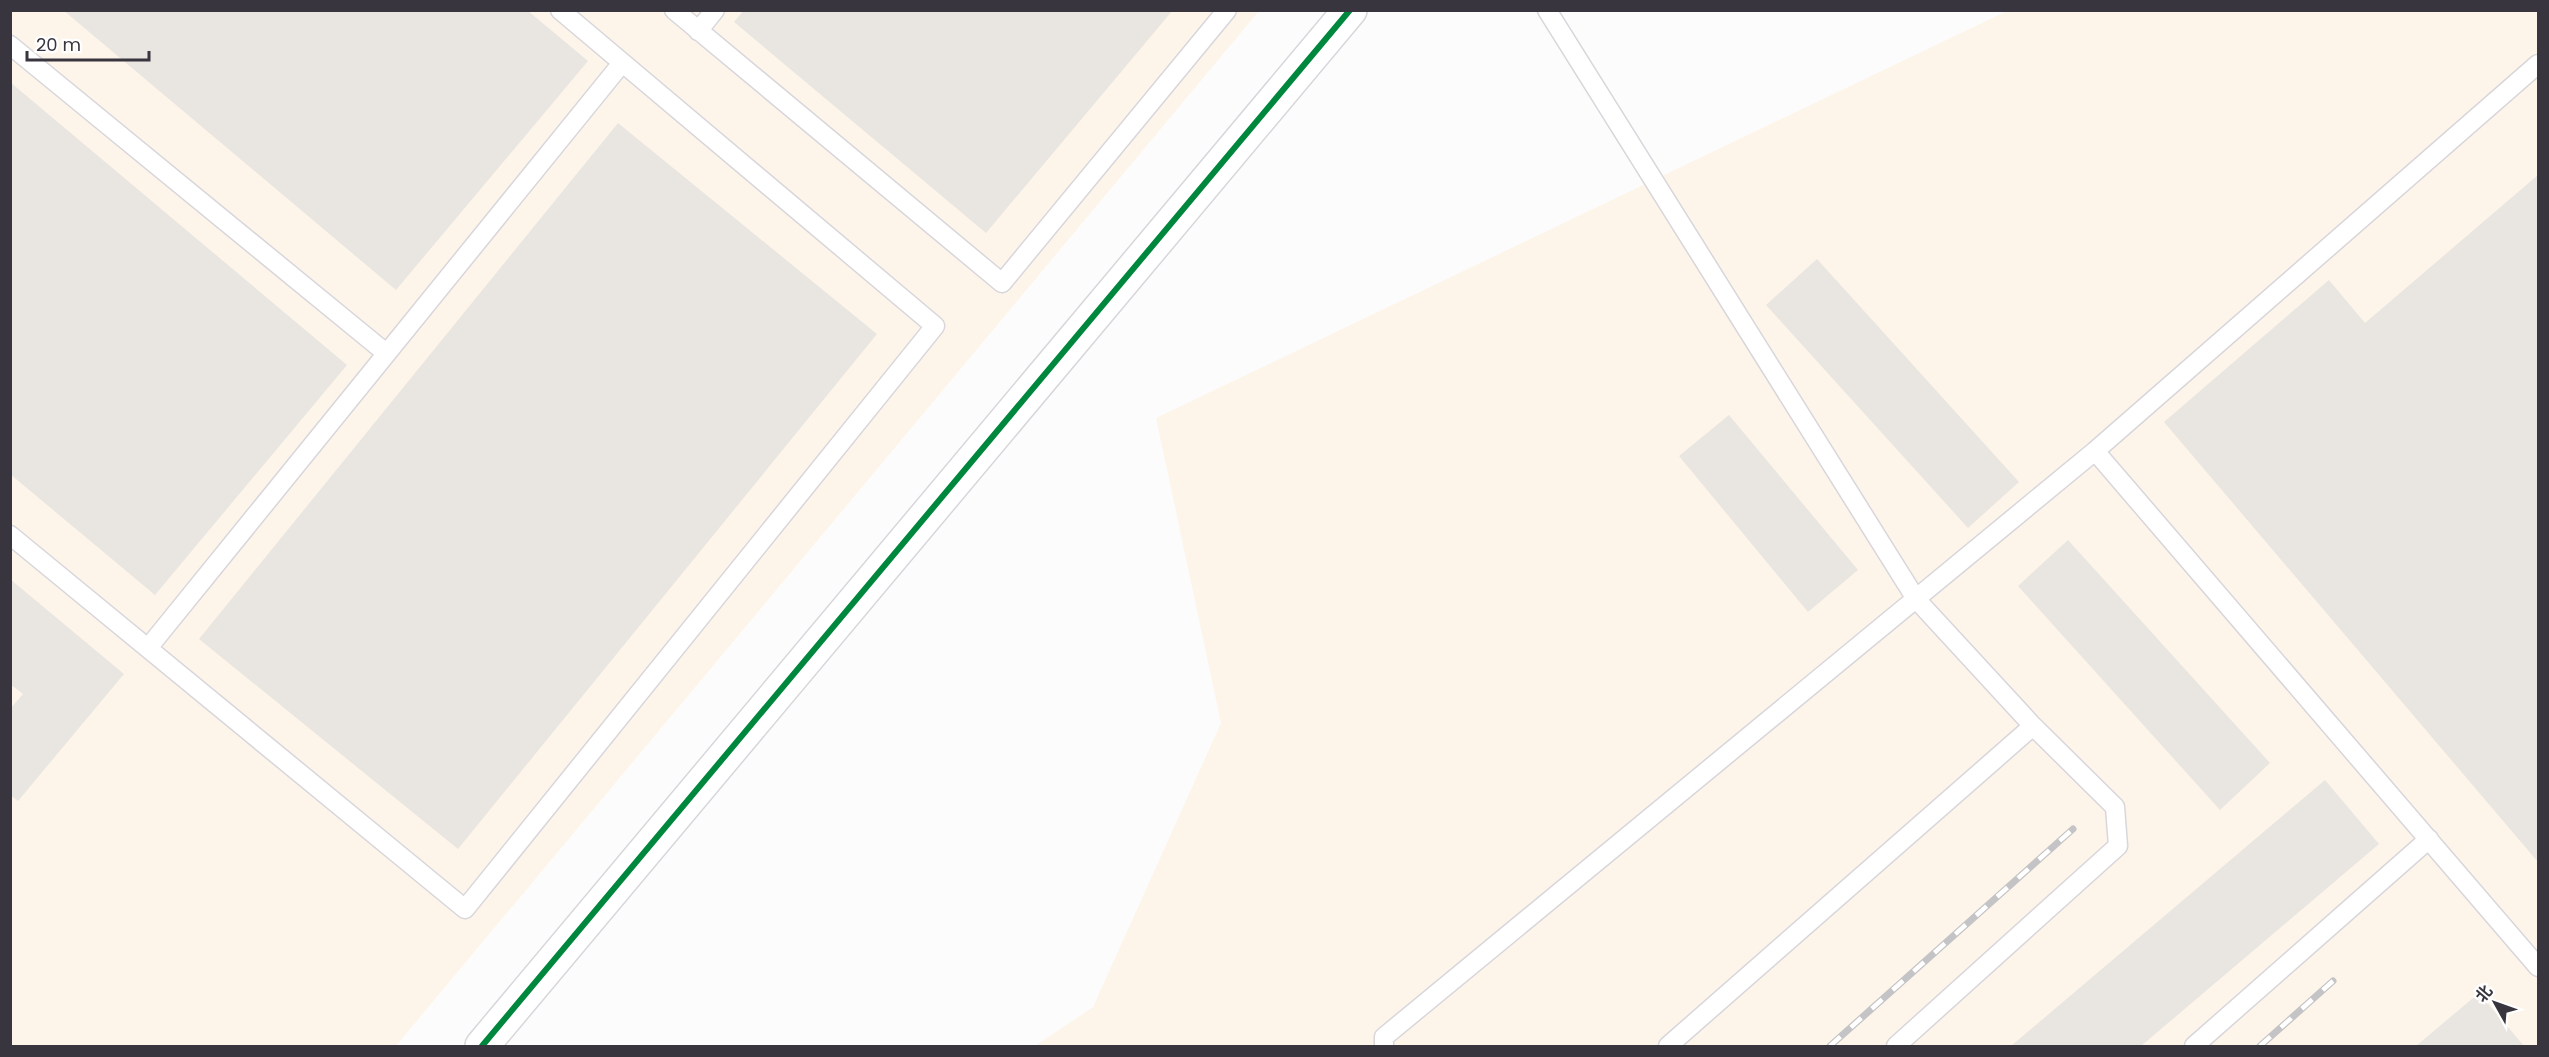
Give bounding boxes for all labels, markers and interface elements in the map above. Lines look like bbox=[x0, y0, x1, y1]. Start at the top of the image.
scale bar bbox=[27, 24, 148, 62]
text: 20 m bbox=[36, 32, 81, 57]
north arrow bbox=[2465, 973, 2525, 1033]
text: 北 bbox=[2470, 980, 2498, 1007]

